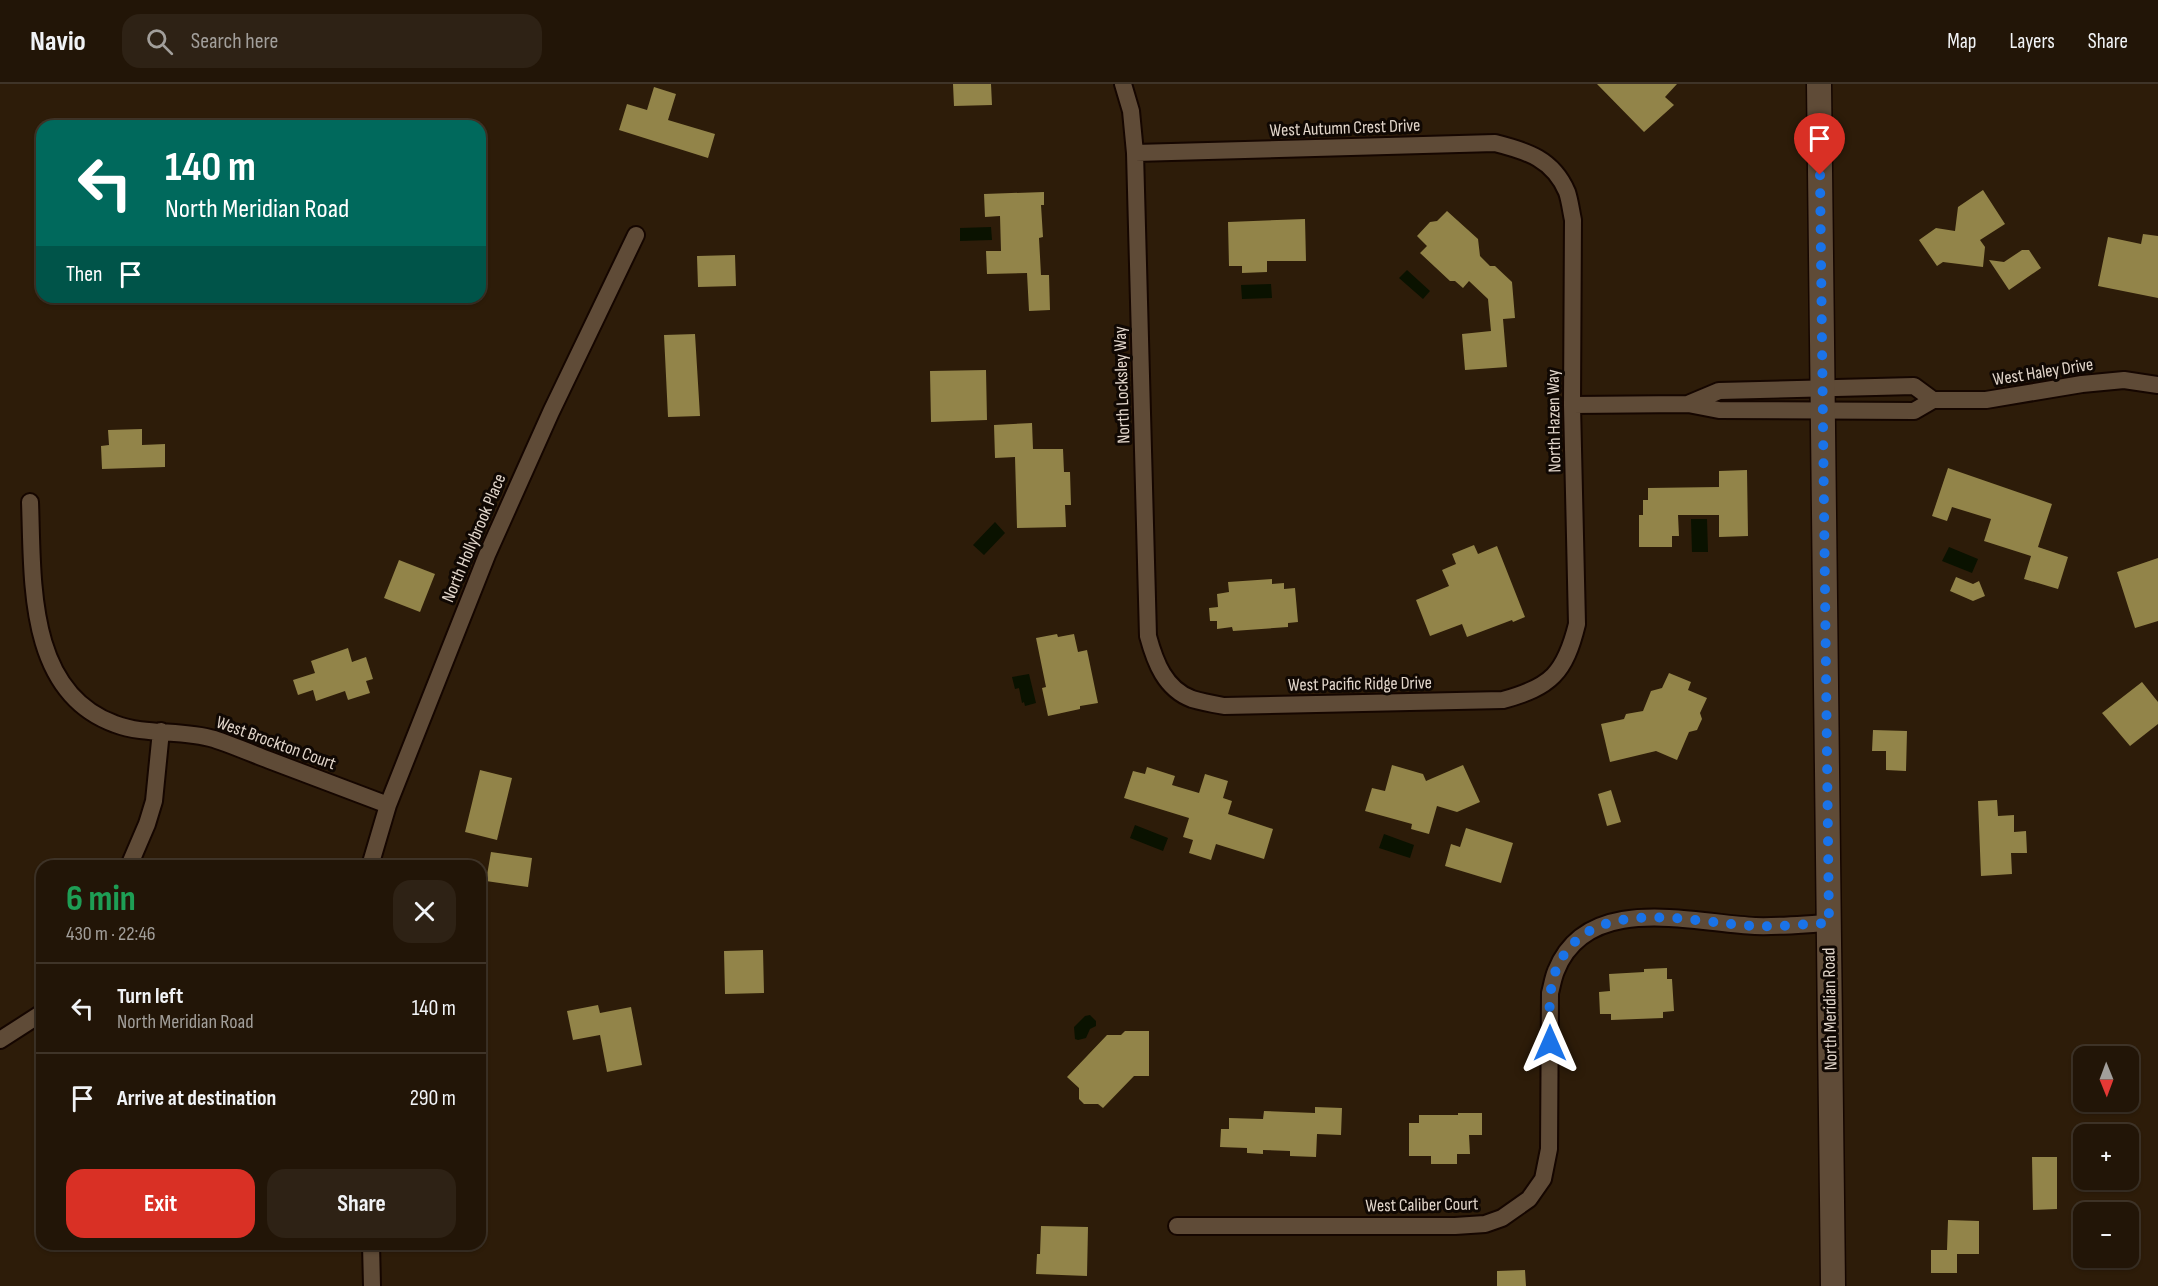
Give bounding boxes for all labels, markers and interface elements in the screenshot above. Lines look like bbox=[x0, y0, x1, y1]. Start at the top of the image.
search box bbox=[122, 14, 542, 68]
text: Navio bbox=[30, 25, 86, 58]
icon: search bbox=[143, 25, 176, 58]
text: Search here bbox=[191, 28, 278, 55]
text: Map bbox=[1947, 29, 1976, 54]
text: Layers bbox=[2009, 29, 2055, 54]
text: Share bbox=[2088, 29, 2128, 54]
pin bbox=[1794, 113, 1845, 175]
street label: West Autumn Crest Drive bbox=[1269, 115, 1421, 141]
icon: arrive bbox=[1803, 122, 1836, 155]
text: 140 m bbox=[165, 142, 256, 193]
icon: left bbox=[66, 144, 144, 222]
text: North Meridian Road bbox=[165, 193, 349, 225]
icon: arrive bbox=[114, 258, 147, 291]
text: Then bbox=[66, 261, 102, 288]
street label: North Locksley Way bbox=[1109, 326, 1135, 444]
street label: West Haley Drive bbox=[1991, 354, 2095, 390]
street label: North Hazen Way bbox=[1543, 369, 1565, 473]
street label: North Hollybrook Place bbox=[437, 471, 511, 605]
street label: West Pacific Ridge Drive bbox=[1288, 672, 1432, 696]
street label: West Brockton Court bbox=[213, 712, 339, 775]
text: 6 min bbox=[66, 878, 136, 921]
button: close bbox=[393, 880, 456, 943]
text: 430 m · 22:46 bbox=[66, 922, 156, 946]
street label: North Meridian Road bbox=[1818, 947, 1842, 1071]
text: Turn left bbox=[117, 983, 183, 1010]
icon: left bbox=[66, 992, 99, 1025]
text: 140 m bbox=[412, 995, 456, 1022]
text: North Meridian Road bbox=[117, 1010, 254, 1034]
position arrow bbox=[1518, 1011, 1582, 1075]
north arrow bbox=[2073, 1046, 2139, 1112]
map controls bbox=[2073, 1046, 2139, 1268]
icon: arrive bbox=[66, 1082, 99, 1115]
text: Arrive at destination bbox=[117, 1085, 276, 1112]
text: 290 m bbox=[410, 1085, 456, 1112]
button: + bbox=[2073, 1124, 2139, 1190]
button: Exit bbox=[66, 1169, 255, 1238]
button: Share bbox=[267, 1169, 456, 1238]
street label: West Caliber Court bbox=[1365, 1194, 1479, 1216]
button: − bbox=[2073, 1202, 2139, 1268]

